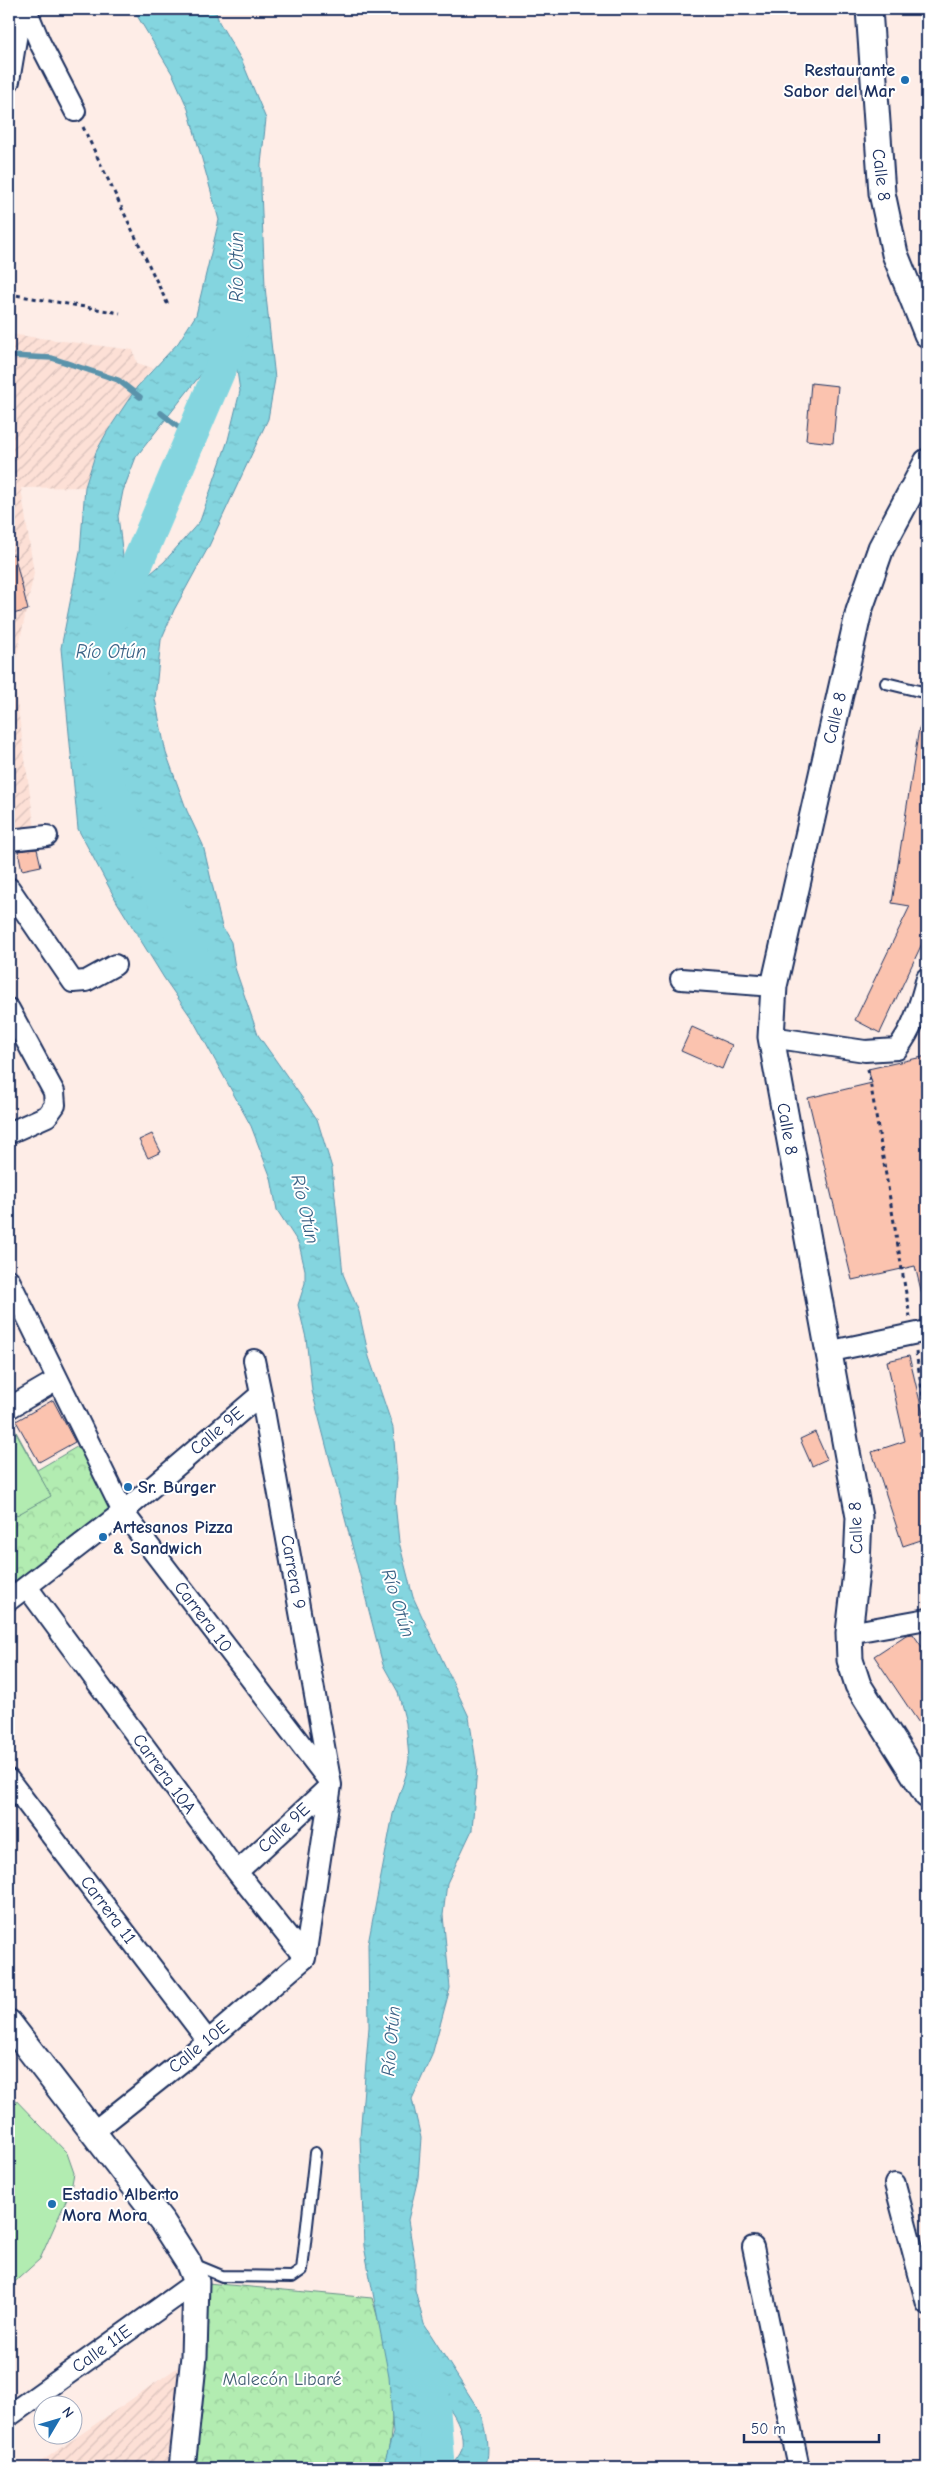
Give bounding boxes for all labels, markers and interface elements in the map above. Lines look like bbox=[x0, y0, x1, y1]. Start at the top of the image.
place label: Restaurante Sabor del Mar bbox=[784, 60, 896, 102]
marker: Restaurante Sabor del Mar bbox=[899, 74, 911, 86]
street label: Calle 8 bbox=[867, 148, 895, 202]
water label: Río Otún bbox=[226, 232, 248, 302]
water label: Río Otún bbox=[76, 641, 146, 663]
street label: Calle 8 bbox=[819, 690, 851, 746]
street label: Calle 8 bbox=[772, 1101, 802, 1157]
water label: Río Otún bbox=[286, 1172, 324, 1246]
street label: Calle 9E bbox=[186, 1402, 248, 1460]
place label: Sr. Burger bbox=[138, 1477, 217, 1498]
marker: Sr. Burger bbox=[122, 1481, 134, 1493]
street label: Calle 8 bbox=[845, 1501, 867, 1555]
place label: Artesanos Pizza & Sandwich bbox=[113, 1517, 233, 1559]
marker: Artesanos Pizza & Sandwich bbox=[97, 1531, 109, 1543]
street label: Carrera 9 bbox=[276, 1533, 310, 1611]
water label: Río Otún bbox=[377, 1566, 419, 1640]
street label: Carrera 10 bbox=[169, 1577, 237, 1657]
street label: Carrera 10A bbox=[128, 1730, 200, 1818]
street label: Calle 9E bbox=[254, 1799, 315, 1857]
street label: Carrera 11 bbox=[76, 1872, 140, 1948]
water label: Río Otún bbox=[377, 2005, 405, 2077]
street label: Calle 10E bbox=[164, 2016, 234, 2078]
place label: Estadio Alberto Mora Mora bbox=[62, 2184, 179, 2226]
marker: Estadio Alberto Mora Mora bbox=[46, 2198, 58, 2210]
street label: Calle 11E bbox=[68, 2320, 136, 2378]
park label: Malecón Libaré bbox=[222, 2369, 342, 2390]
north arrow bbox=[32, 2394, 82, 2444]
text: N bbox=[58, 2403, 77, 2421]
scale bar bbox=[744, 2412, 878, 2444]
text: 50 m bbox=[751, 2420, 786, 2438]

